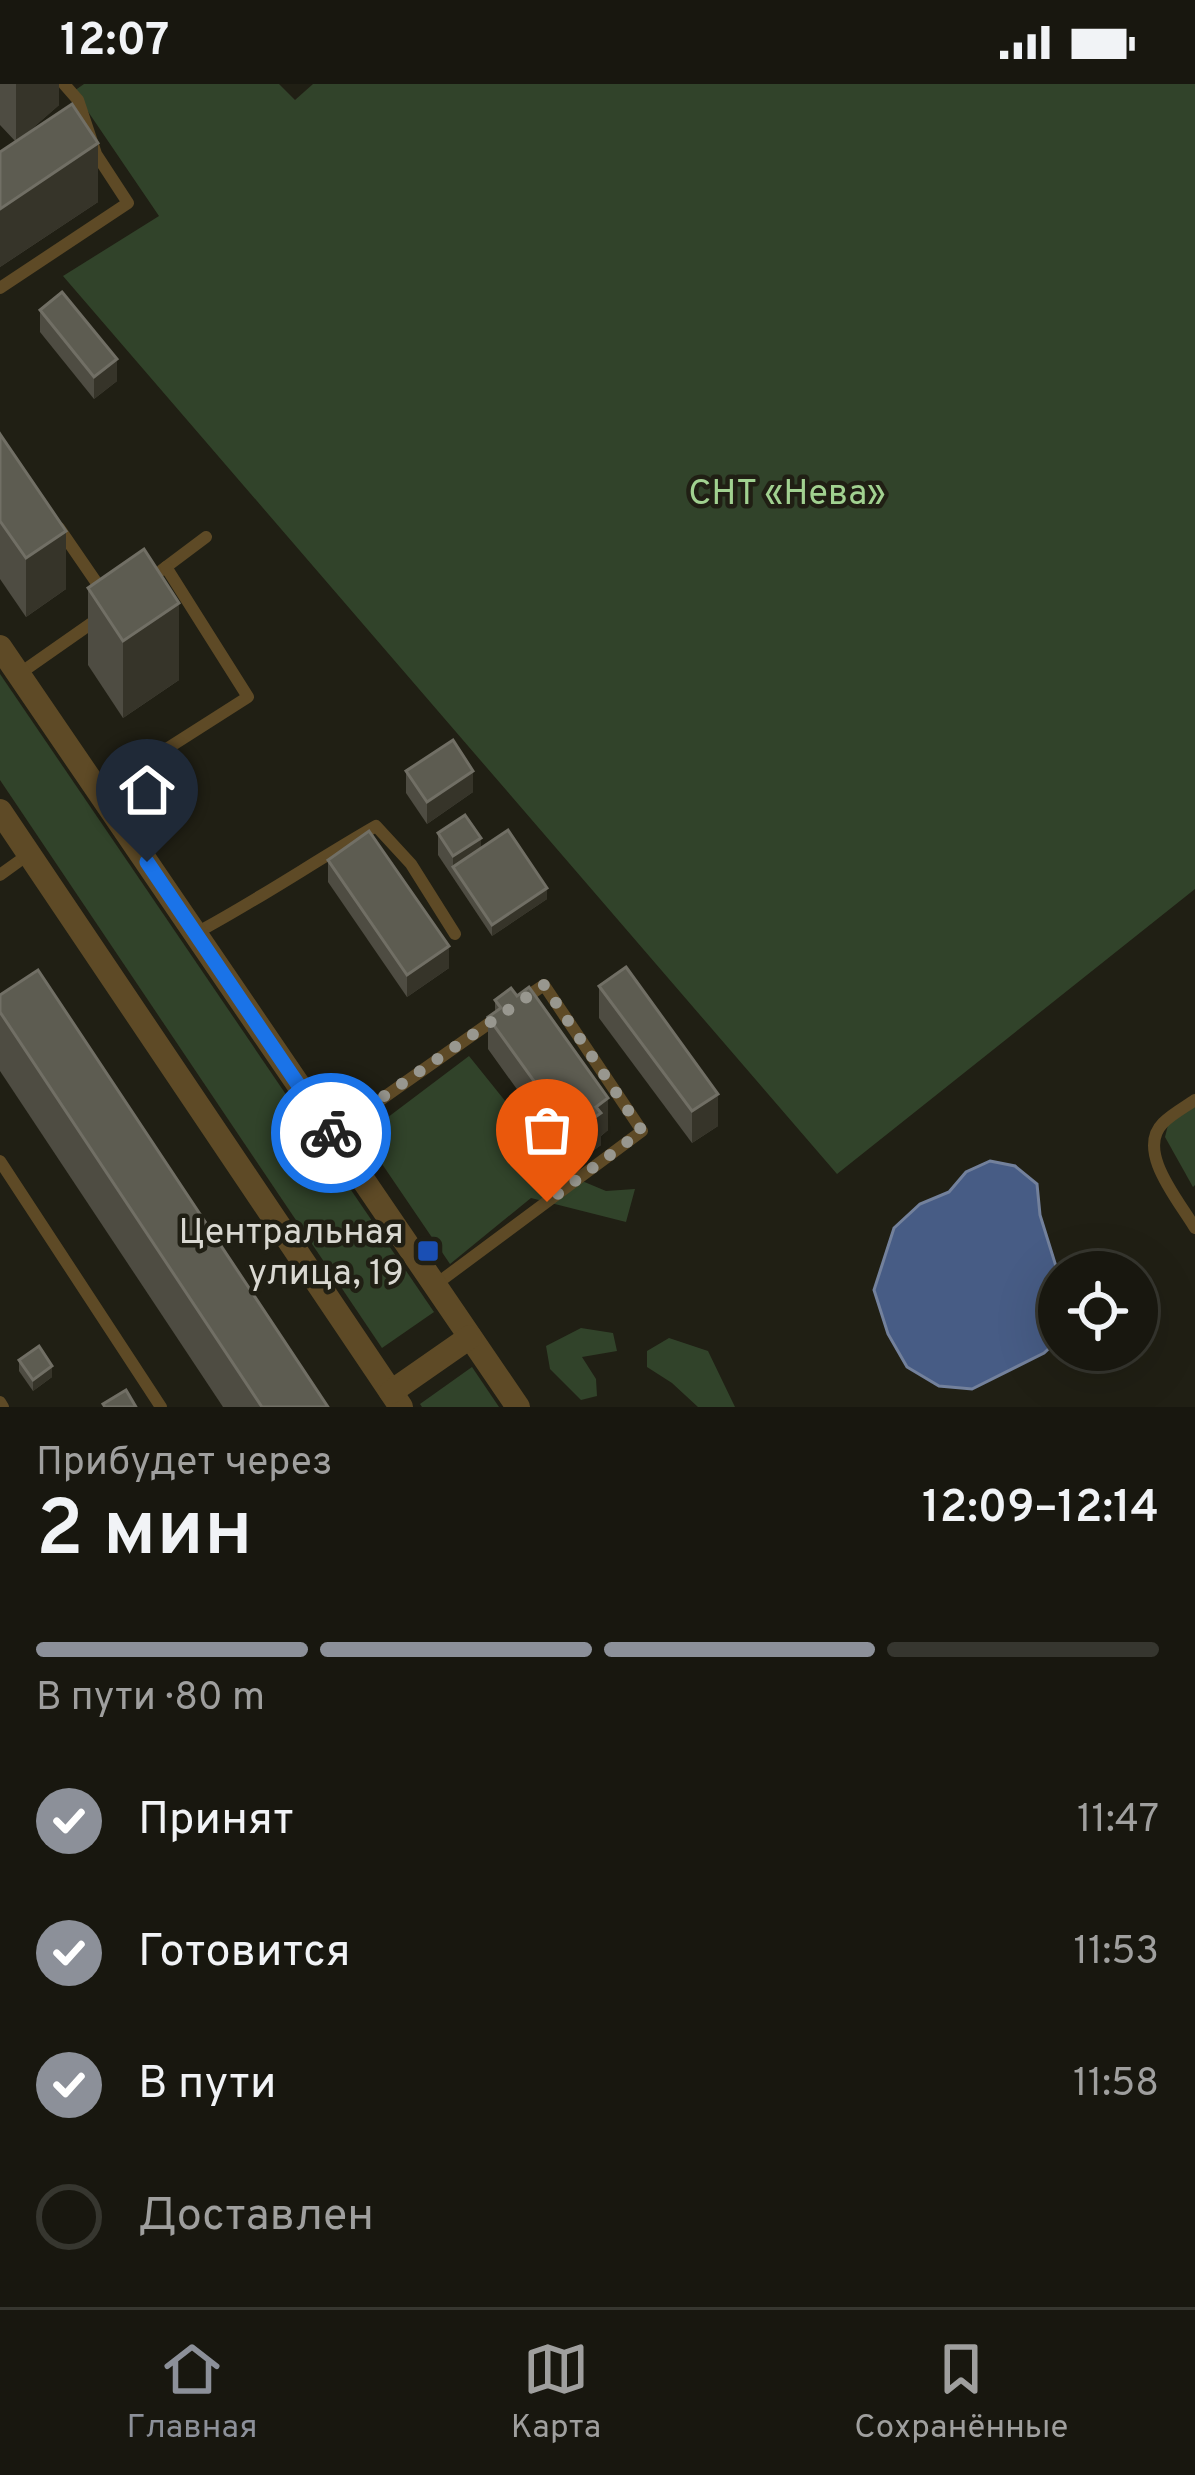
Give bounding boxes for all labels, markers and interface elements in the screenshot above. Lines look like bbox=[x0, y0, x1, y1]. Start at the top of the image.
text: 12:07 bbox=[60, 14, 169, 71]
park label: СНТ «Нева» bbox=[688, 472, 886, 518]
pin bbox=[96, 739, 198, 862]
icon: home bbox=[114, 757, 180, 823]
courier bbox=[271, 1073, 391, 1193]
pin bbox=[496, 1079, 598, 1202]
icon: bag bbox=[514, 1097, 580, 1163]
icon: bike bbox=[298, 1100, 364, 1166]
place label: Центральная улица, 19 bbox=[178, 1211, 404, 1298]
marker: Центральная улица, 19 bbox=[415, 1238, 441, 1264]
map controls bbox=[1038, 1251, 1158, 1371]
button: locate bbox=[1038, 1251, 1158, 1371]
text: Прибудет через bbox=[36, 1440, 333, 1489]
text: 12:09–12:14 bbox=[922, 1481, 1159, 1538]
text: 2 мин bbox=[36, 1484, 253, 1583]
text: В пути · 80 m bbox=[36, 1675, 265, 1724]
icon: check bbox=[36, 1788, 102, 1854]
text: Принят bbox=[138, 1793, 294, 1850]
text: 11:47 bbox=[1077, 1797, 1159, 1846]
icon: check bbox=[36, 1920, 102, 1986]
text: Готовится bbox=[138, 1925, 351, 1982]
text: 11:53 bbox=[1073, 1929, 1159, 1978]
icon: check bbox=[36, 2052, 102, 2118]
text: В пути bbox=[138, 2057, 276, 2114]
text: 11:58 bbox=[1073, 2061, 1159, 2110]
text: Доставлен bbox=[138, 2189, 374, 2246]
tab: Главная bbox=[127, 2336, 257, 2450]
tab: Карта bbox=[511, 2336, 601, 2450]
tab: Сохранённые bbox=[854, 2336, 1068, 2450]

